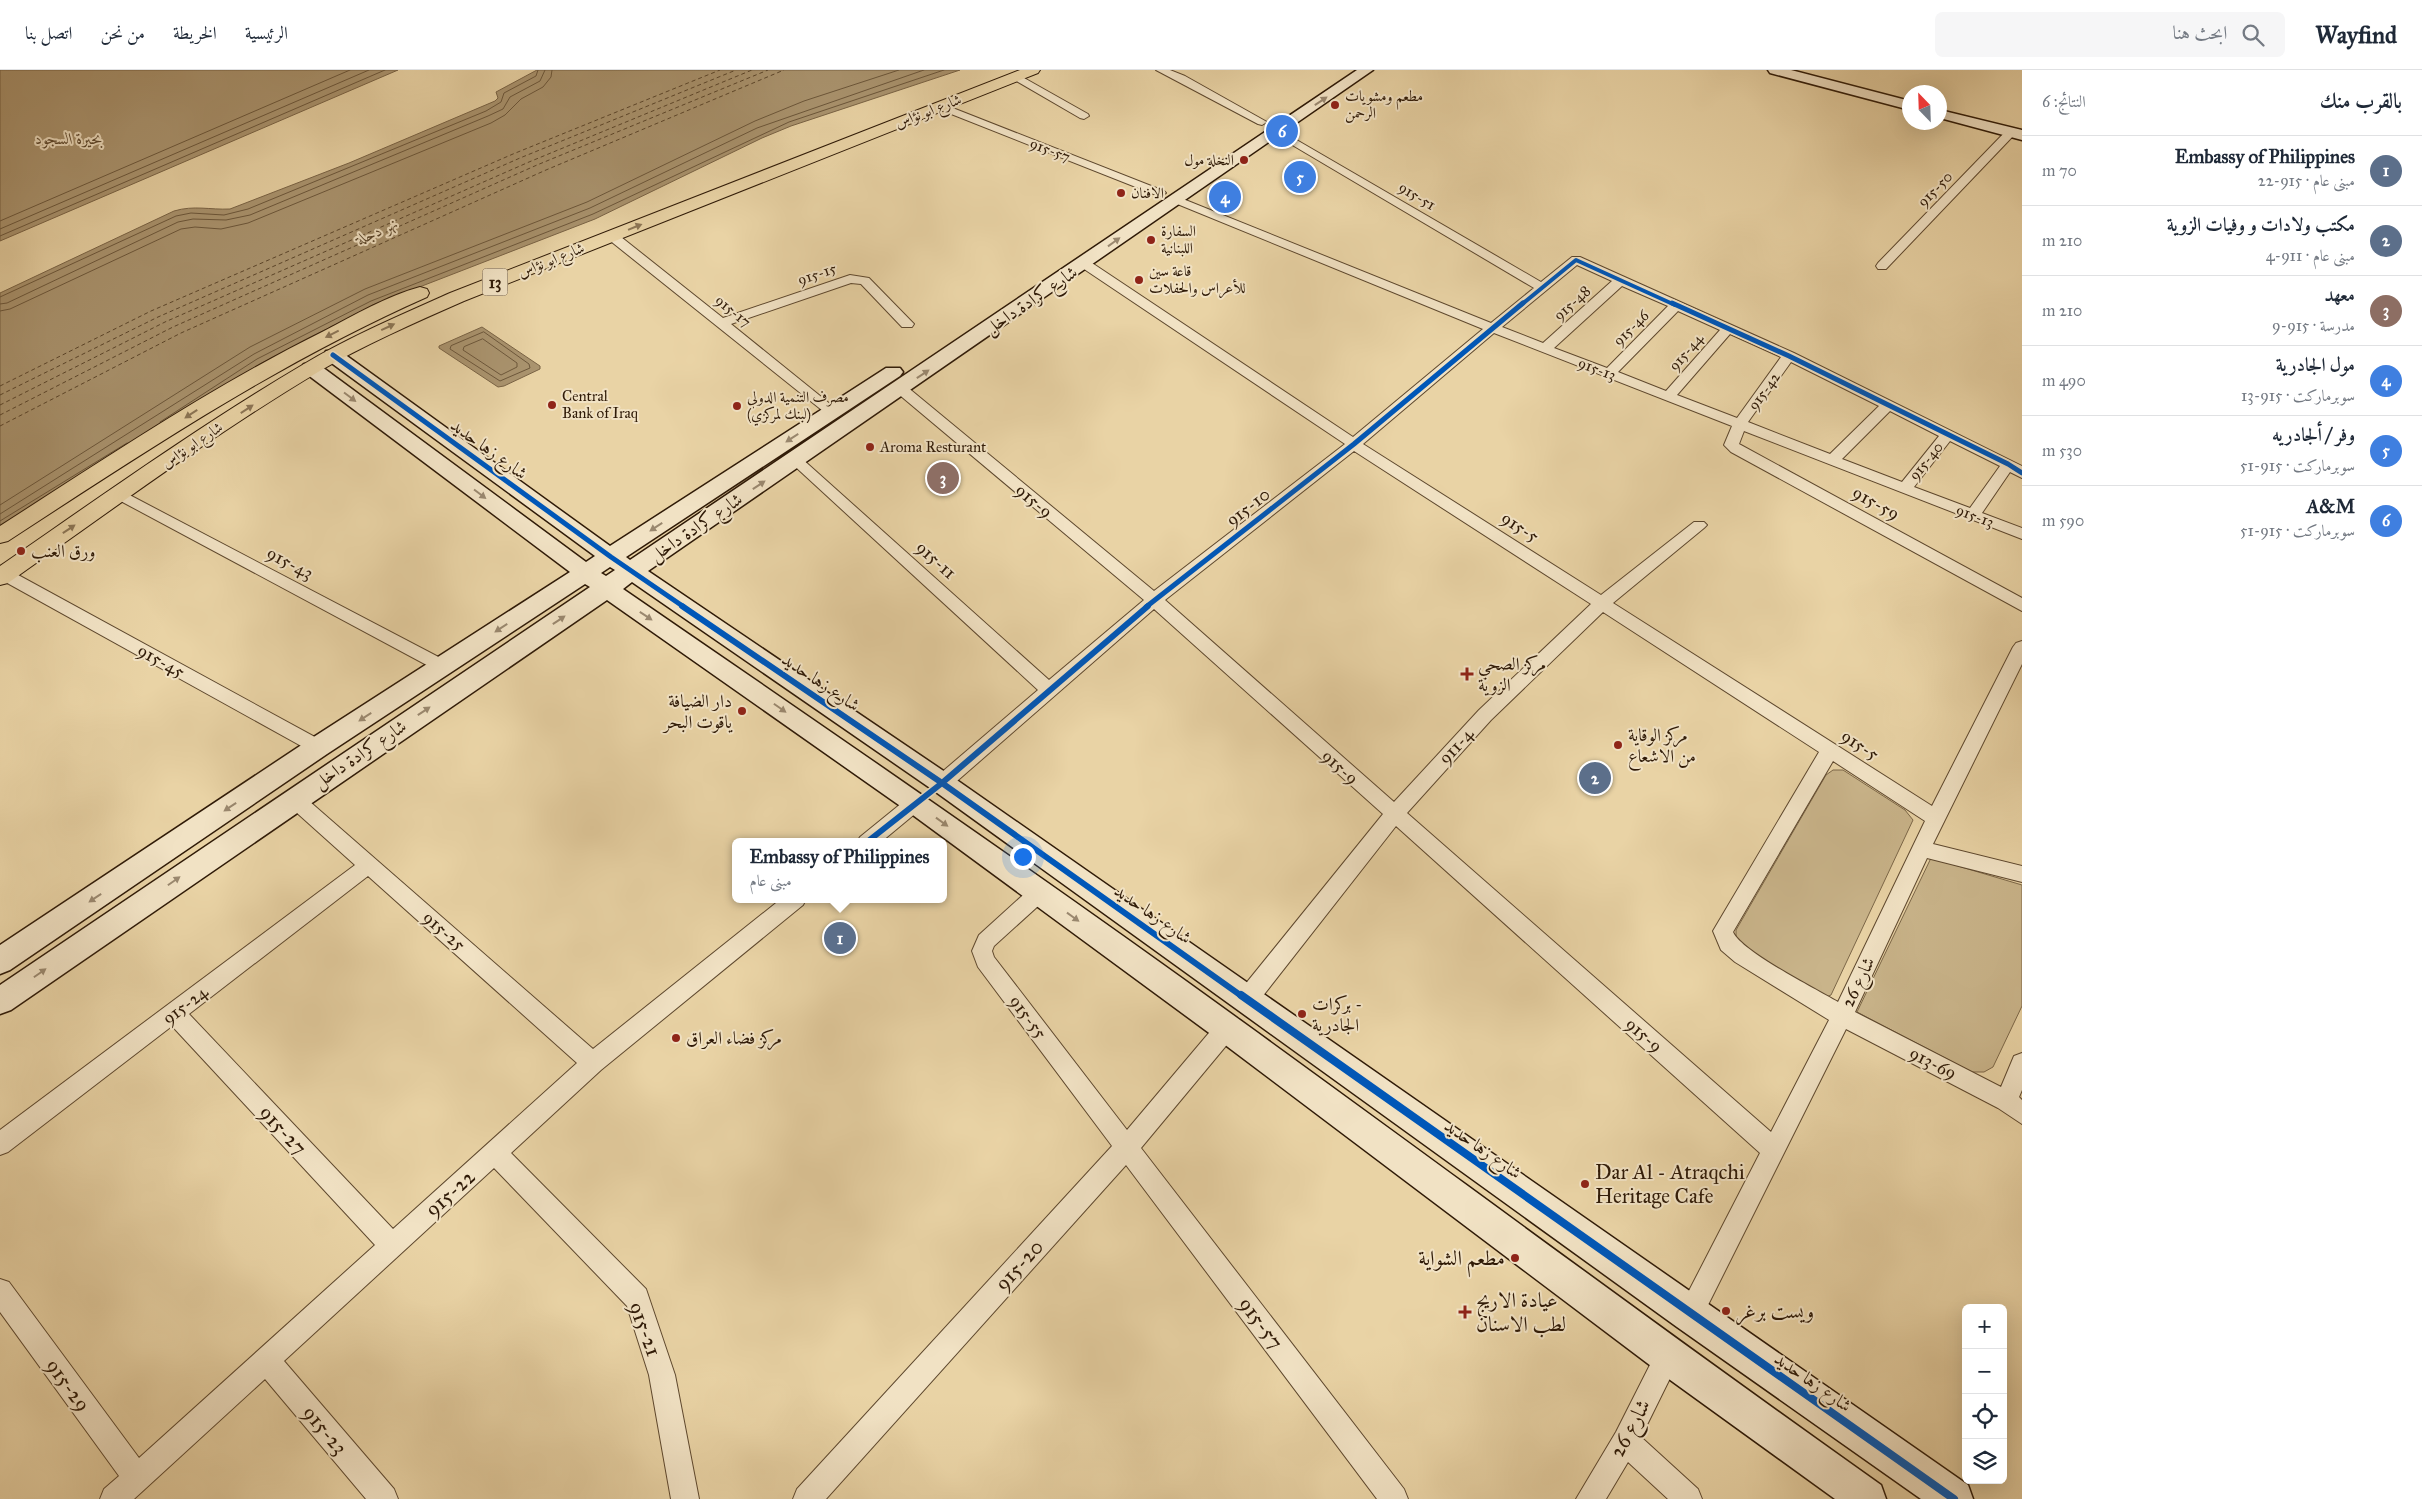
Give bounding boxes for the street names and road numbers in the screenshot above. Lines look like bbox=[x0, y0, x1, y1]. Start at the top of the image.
street label: شارع ابو نؤاس bbox=[892, 90, 965, 136]
street label: 915-57 bbox=[1027, 134, 1073, 166]
street label: 915-50 bbox=[1914, 167, 1956, 211]
street label: 915-51 bbox=[1395, 178, 1439, 214]
street label: شارع ابو نؤاس bbox=[515, 239, 588, 285]
street label: 915-15 bbox=[795, 259, 839, 289]
street label: شارع كرادة داخل bbox=[980, 261, 1084, 342]
road number: 13 bbox=[482, 268, 508, 296]
street label: 915-48 bbox=[1550, 282, 1594, 324]
street label: 915-17 bbox=[711, 291, 755, 331]
street label: 915-46 bbox=[1609, 306, 1653, 350]
street label: 915-44 bbox=[1665, 329, 1708, 374]
street label: 915-13 bbox=[1576, 354, 1618, 384]
street label: 915-42 bbox=[1744, 368, 1784, 414]
street label: شارع زها حديد bbox=[444, 414, 532, 487]
street label: شارع ابو نؤاس bbox=[158, 418, 228, 475]
street label: 915-40 bbox=[1905, 438, 1947, 484]
street label: 915-9 bbox=[1011, 479, 1057, 523]
street label: 915-59 bbox=[1849, 481, 1903, 525]
street label: 915-10 bbox=[1222, 483, 1274, 531]
street label: شارع كرادة داخل bbox=[645, 488, 749, 569]
street label: 915-13 bbox=[1954, 501, 1996, 531]
street label: 915-5 bbox=[1497, 507, 1544, 548]
street label: 915-11 bbox=[911, 536, 961, 584]
street label: 915-43 bbox=[263, 542, 317, 584]
street label: 915-45 bbox=[134, 639, 189, 683]
street label: شارع زها حديد bbox=[775, 648, 864, 719]
street label: شارع كرادة داخل bbox=[309, 715, 413, 796]
street label: 911-4 bbox=[1434, 723, 1479, 769]
street label: 915-5 bbox=[1837, 725, 1884, 766]
street label: 915-9 bbox=[1317, 745, 1363, 789]
street label: شارع زها حديد bbox=[1108, 879, 1196, 952]
street label: 915-25 bbox=[418, 906, 470, 956]
street label: شارع 26 bbox=[1836, 953, 1883, 1012]
street label: 915-24 bbox=[158, 980, 213, 1029]
street label: 915-55 bbox=[1004, 991, 1052, 1044]
street label: 915-9 bbox=[1621, 1013, 1667, 1057]
street label: 913-69 bbox=[1906, 1042, 1960, 1084]
street label: 915-27 bbox=[253, 1100, 313, 1160]
street label: شارع زها حديد bbox=[1438, 1114, 1526, 1187]
street label: 915-22 bbox=[420, 1163, 481, 1222]
street label: 915-20 bbox=[989, 1234, 1049, 1296]
street label: 915-57 bbox=[1233, 1292, 1289, 1354]
street label: 915-21 bbox=[623, 1298, 667, 1360]
street label: شارع زها حديد bbox=[1768, 1347, 1856, 1420]
street label: 915-29 bbox=[40, 1353, 96, 1417]
street label: شارع 26 bbox=[1604, 1394, 1660, 1464]
street label: 915-23 bbox=[297, 1400, 353, 1460]

